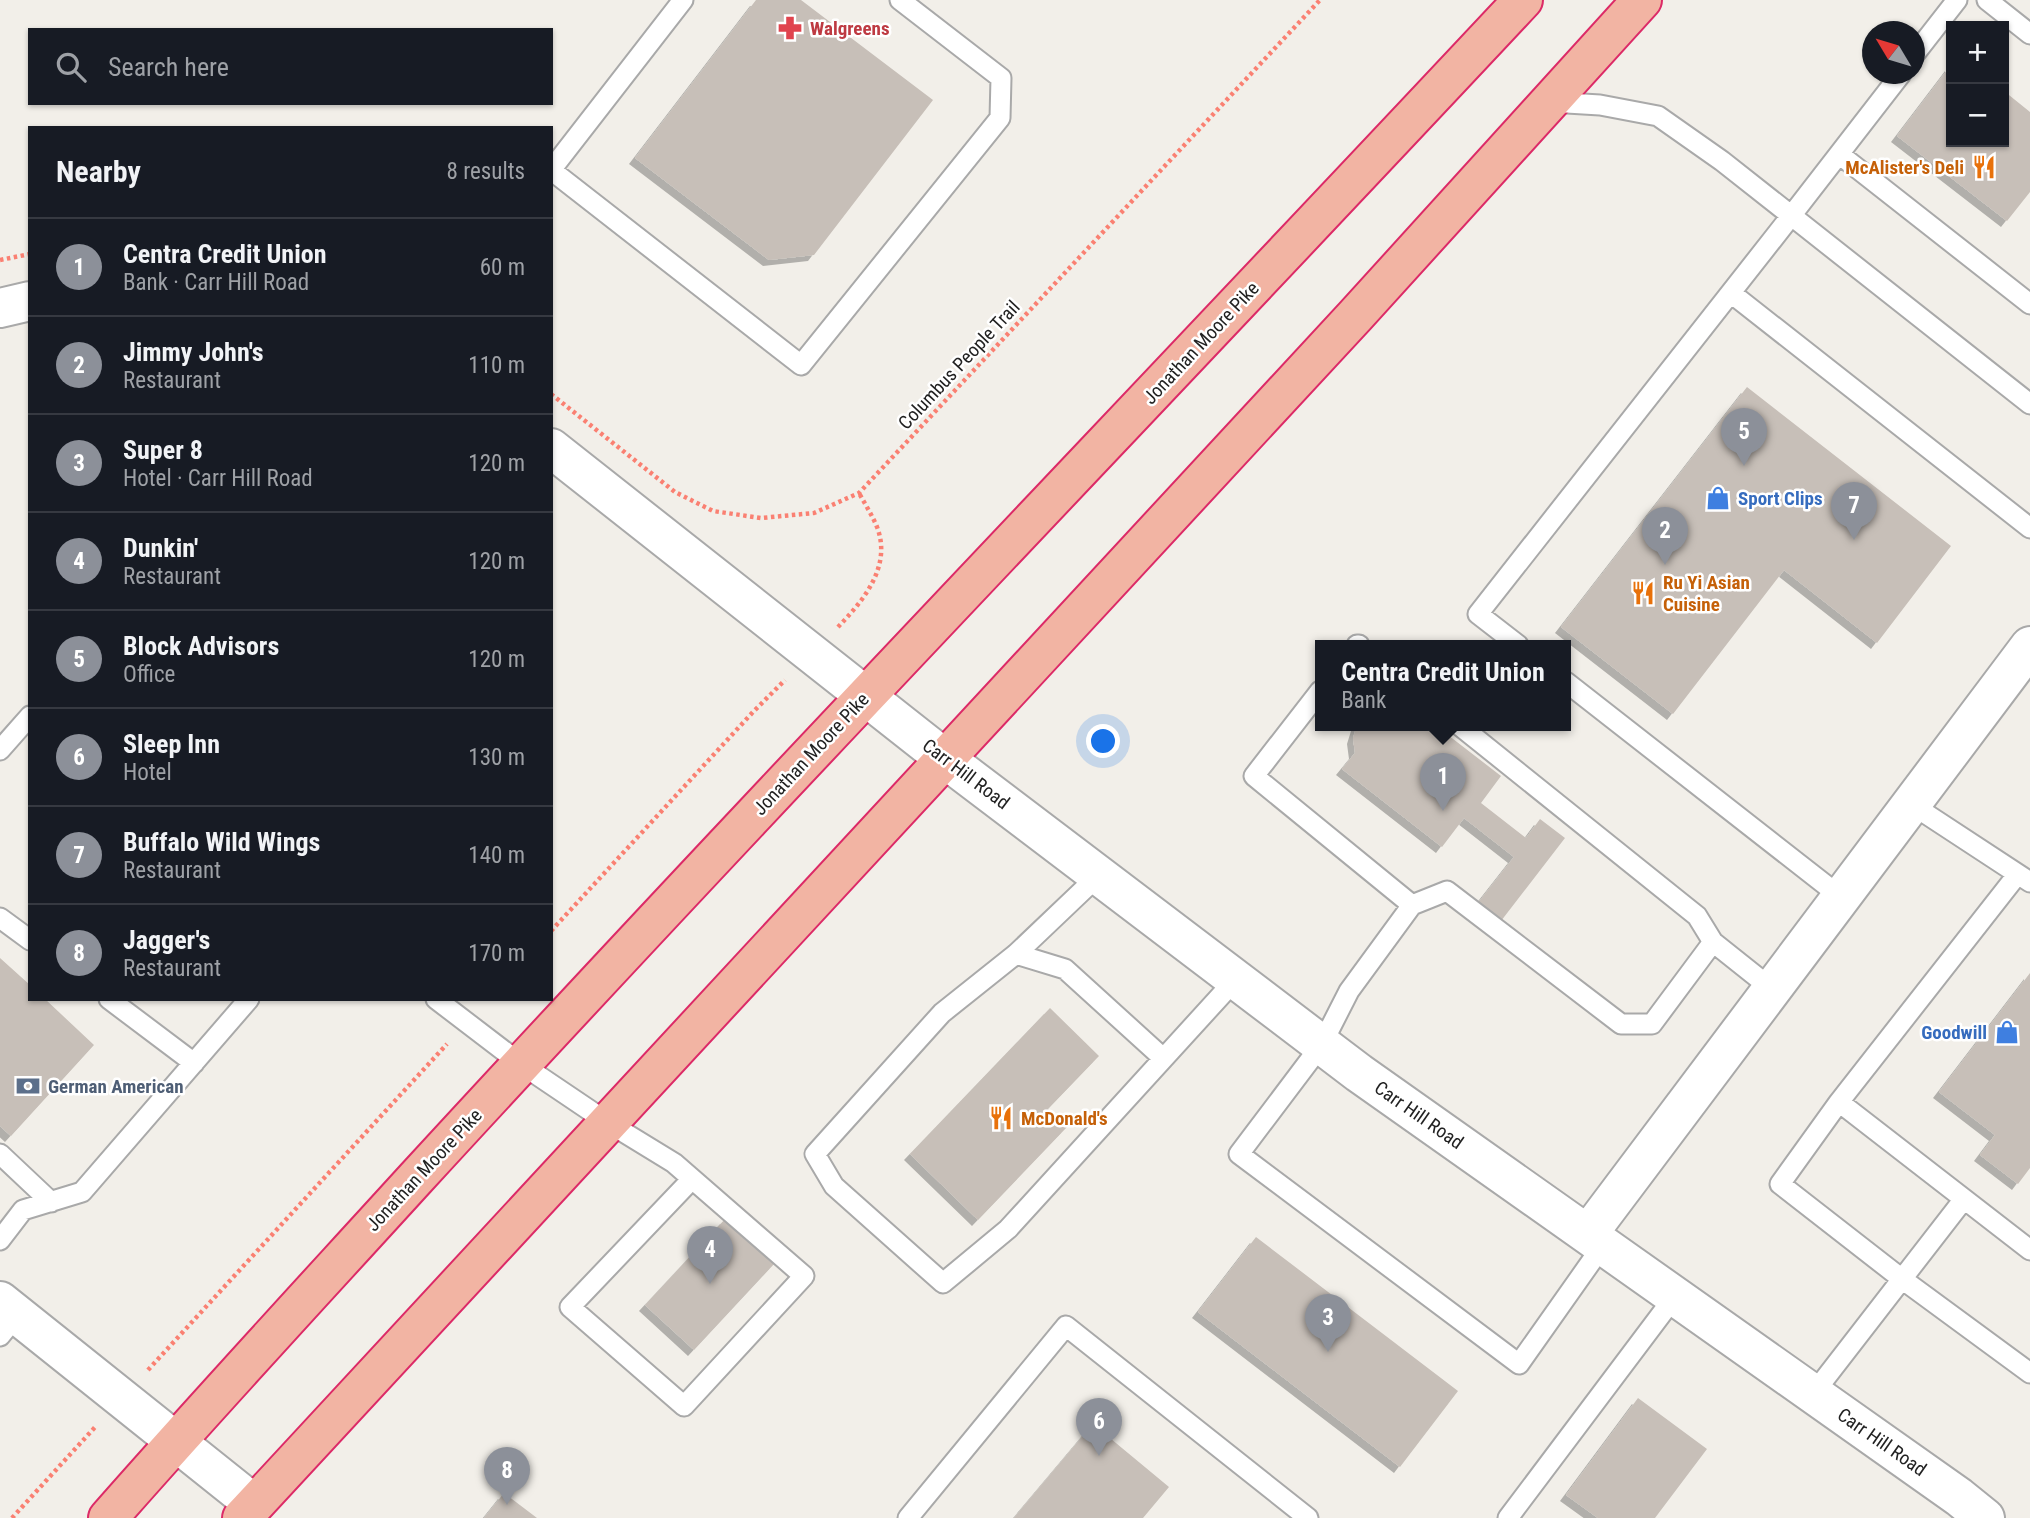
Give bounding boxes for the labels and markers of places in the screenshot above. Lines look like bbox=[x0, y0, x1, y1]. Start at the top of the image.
pharmacy icon: Walgreens bbox=[776, 14, 804, 42]
place label: Walgreens bbox=[810, 17, 890, 40]
restaurant icon: McAlister's Deli bbox=[1970, 153, 1998, 181]
place label: McAlister's Deli bbox=[1845, 156, 1964, 179]
pin: 5 bbox=[1721, 408, 1767, 466]
pin: 7 bbox=[1831, 482, 1877, 540]
shop icon: Sport Clips bbox=[1704, 484, 1732, 512]
place label: Sport Clips bbox=[1738, 487, 1823, 510]
pin: 2 bbox=[1642, 507, 1688, 565]
place label: Ru Yi Asian Cuisine bbox=[1663, 571, 1750, 616]
restaurant icon: Ru Yi Asian Cuisine bbox=[1629, 579, 1657, 607]
pin: 1 bbox=[1420, 753, 1466, 811]
shop icon: Goodwill bbox=[1993, 1018, 2021, 1046]
place label: Goodwill bbox=[1921, 1021, 1987, 1044]
bank icon: German American bbox=[14, 1072, 42, 1100]
place label: German American bbox=[48, 1075, 184, 1098]
restaurant icon: McDonald's bbox=[987, 1104, 1015, 1132]
place label: McDonald's bbox=[1021, 1107, 1108, 1130]
pin: 4 bbox=[687, 1226, 733, 1284]
pin: 3 bbox=[1305, 1294, 1351, 1352]
pin: 6 bbox=[1076, 1398, 1122, 1456]
pin: 8 bbox=[484, 1447, 530, 1505]

